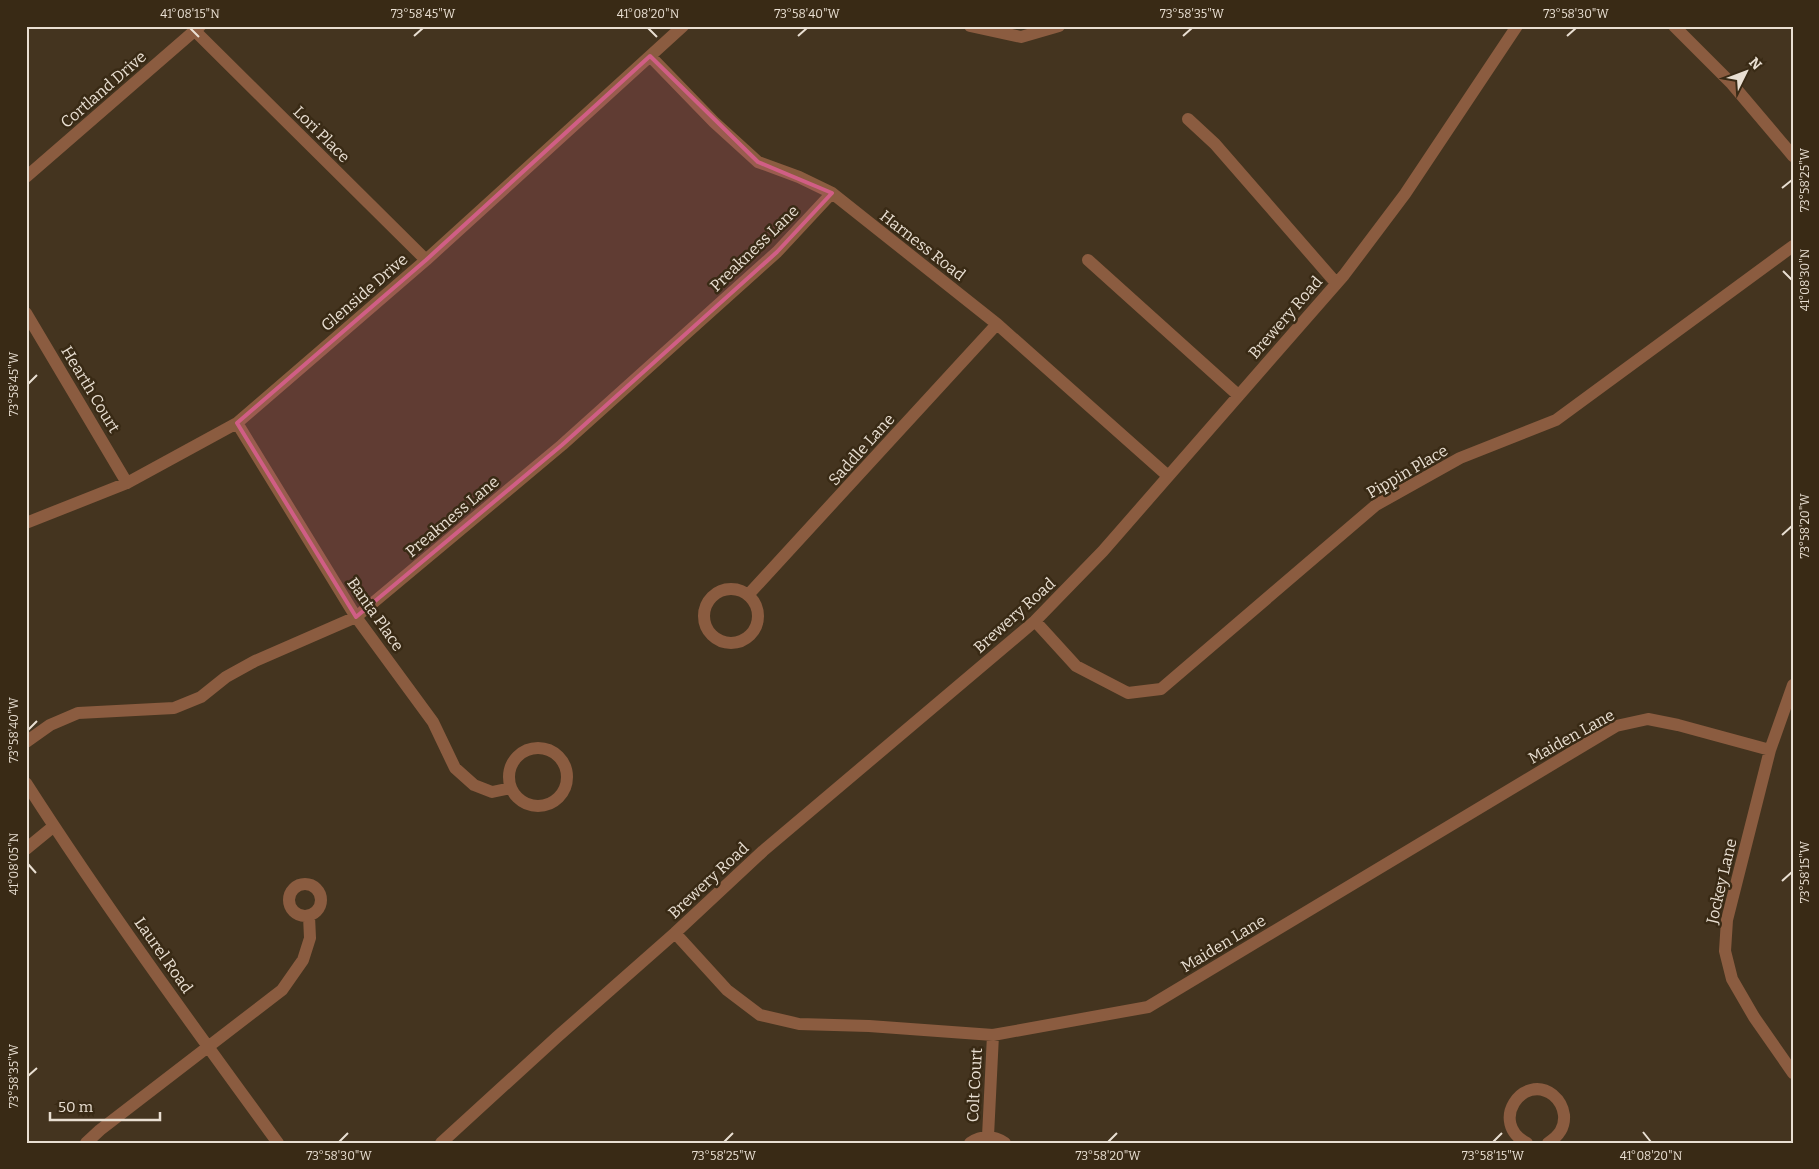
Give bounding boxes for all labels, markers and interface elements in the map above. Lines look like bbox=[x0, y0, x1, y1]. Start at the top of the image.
text: 41°08'15"N bbox=[160, 7, 220, 21]
text: 73°58'45"W bbox=[391, 7, 456, 21]
text: 41°08'20"N bbox=[617, 7, 680, 21]
text: 73°58'40"W bbox=[774, 7, 841, 21]
text: 73°58'35"W bbox=[1160, 7, 1225, 21]
text: 73°58'30"W bbox=[1543, 7, 1609, 21]
street label: Cortland Drive bbox=[57, 47, 150, 132]
north arrow bbox=[1722, 48, 1772, 98]
text: N bbox=[1745, 54, 1765, 73]
street label: Lori Place bbox=[290, 102, 354, 166]
text: 73°58'25"W bbox=[1798, 147, 1812, 212]
street label: Preakness Lane bbox=[706, 201, 803, 295]
street label: Harness Road bbox=[876, 206, 970, 285]
text: 41°08'30"N bbox=[1798, 248, 1812, 311]
street label: Glenside Drive bbox=[317, 250, 411, 335]
street label: Brewery Road bbox=[1244, 272, 1327, 362]
street label: Hearth Court bbox=[57, 342, 124, 436]
text: 73°58'45"W bbox=[7, 351, 21, 416]
street label: Saddle Lane bbox=[824, 410, 898, 489]
street label: Pippin Place bbox=[1363, 441, 1451, 502]
street label: Preakness Lane bbox=[402, 472, 503, 561]
text: 73°58'20"W bbox=[1798, 493, 1812, 559]
street label: Banta Place bbox=[343, 574, 408, 655]
street label: Brewery Road bbox=[970, 574, 1059, 657]
text: 73°58'40"W bbox=[7, 696, 21, 763]
street label: Maiden Lane bbox=[1525, 705, 1618, 768]
text: 41°08'05"N bbox=[7, 832, 21, 895]
street label: Jockey Lane bbox=[1702, 837, 1741, 927]
street label: Brewery Road bbox=[664, 838, 753, 922]
text: 73°58'15"W bbox=[1798, 840, 1812, 903]
street label: Maiden Lane bbox=[1177, 911, 1269, 976]
street label: Laurel Road bbox=[131, 914, 197, 997]
text: 73°58'35"W bbox=[7, 1043, 21, 1108]
street label: Colt Court bbox=[963, 1047, 986, 1123]
scale bar bbox=[50, 1089, 160, 1121]
text: 50 m bbox=[58, 1098, 94, 1116]
text: 73°58'30"W bbox=[306, 1149, 372, 1163]
text: 73°58'25"W bbox=[692, 1149, 757, 1163]
text: 73°58'20"W bbox=[1075, 1149, 1141, 1163]
text: 73°58'15"W bbox=[1462, 1149, 1525, 1163]
text: 41°08'20"N bbox=[1620, 1149, 1683, 1163]

